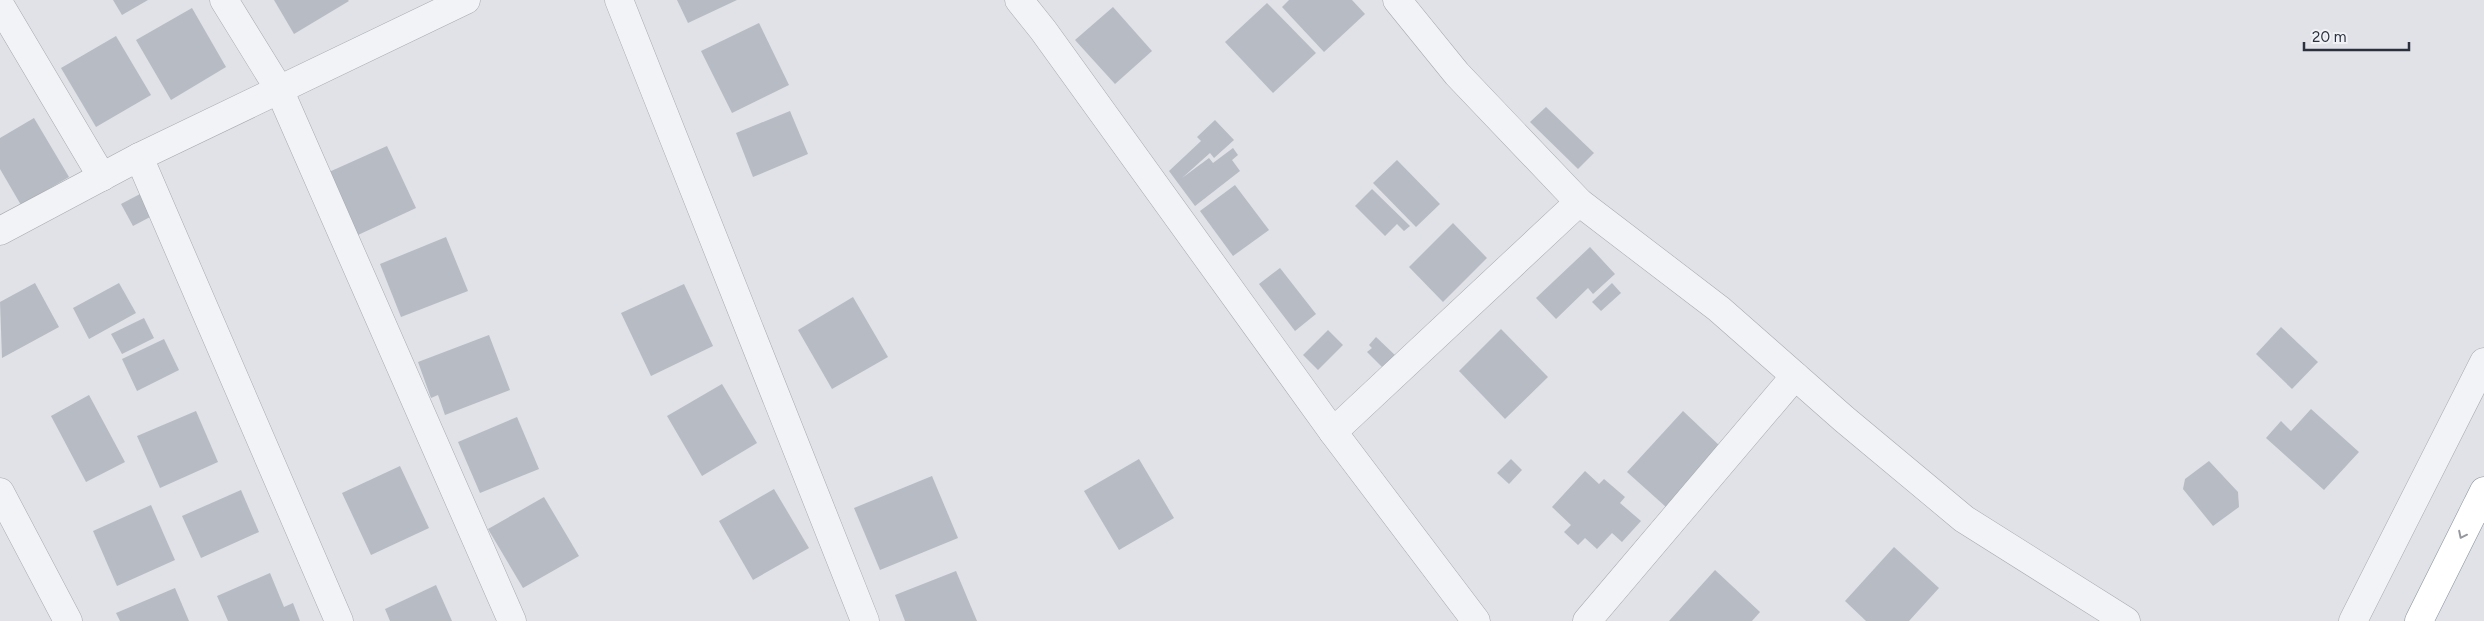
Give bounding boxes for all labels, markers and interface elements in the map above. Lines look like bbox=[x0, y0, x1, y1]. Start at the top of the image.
scale bar bbox=[2304, 20, 2409, 52]
text: 20 m bbox=[2312, 28, 2346, 46]
one-way arrow bbox=[2458, 530, 2469, 539]

